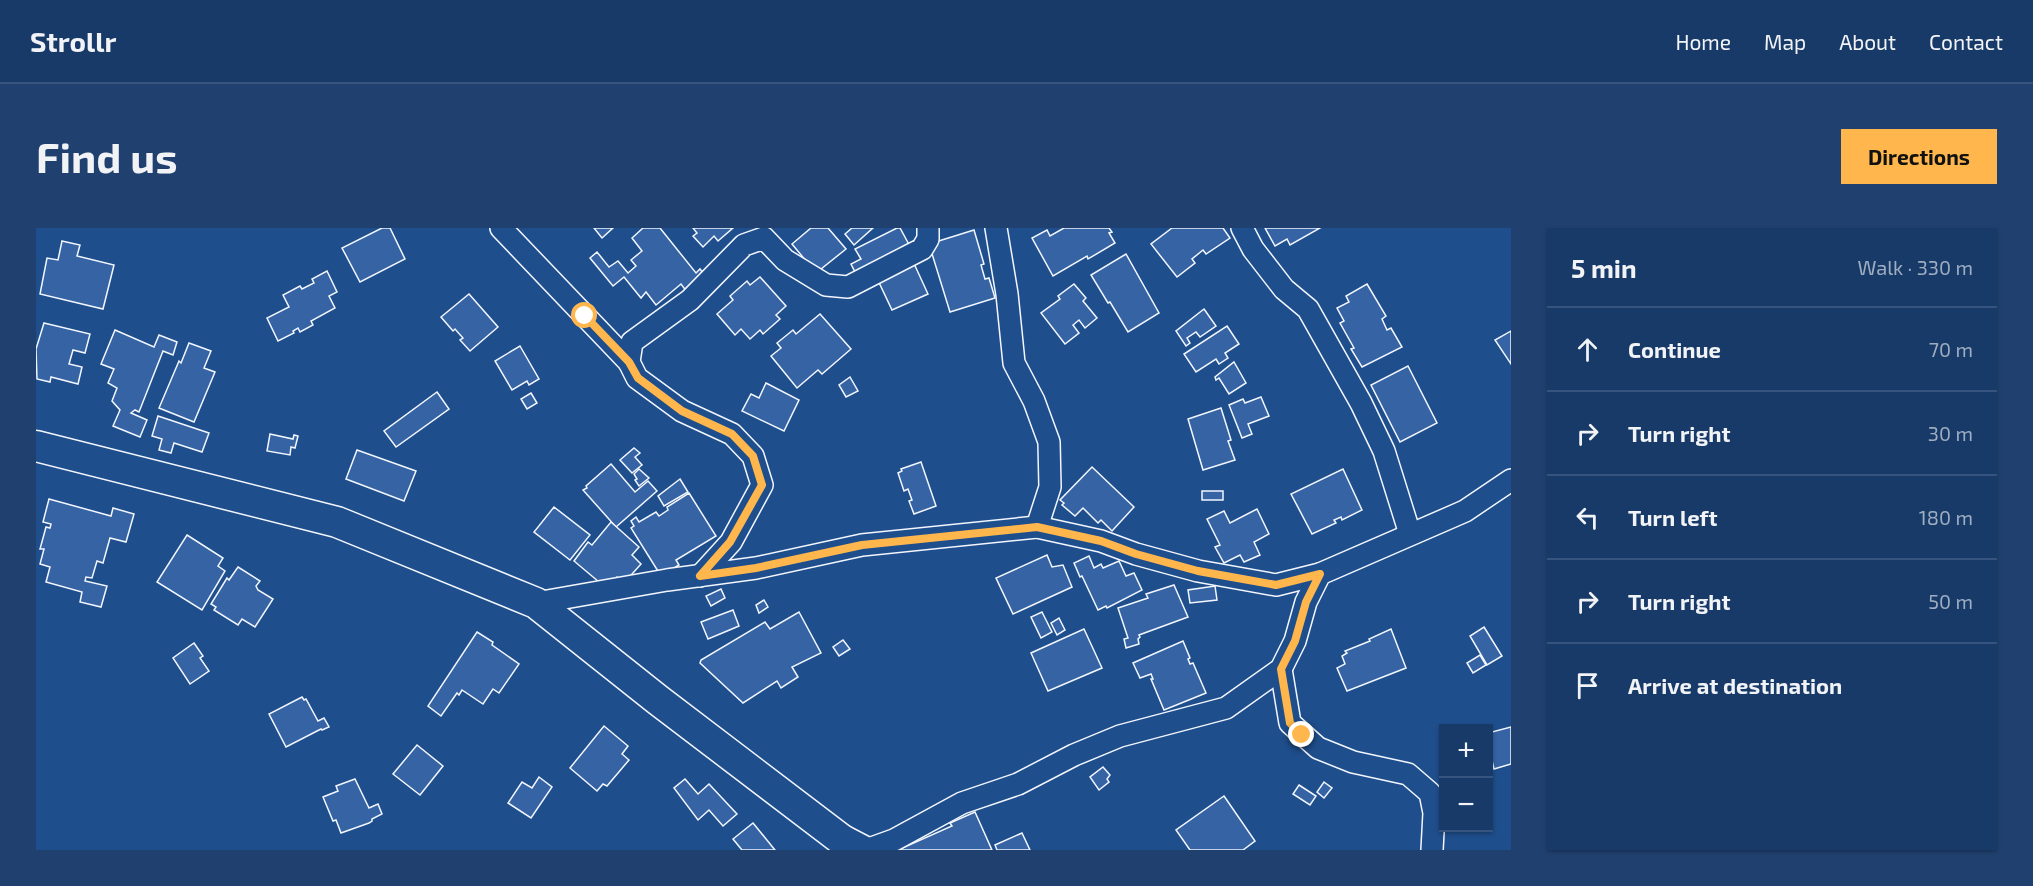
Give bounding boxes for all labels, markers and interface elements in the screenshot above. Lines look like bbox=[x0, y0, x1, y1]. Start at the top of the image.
text: Strollr bbox=[30, 24, 116, 58]
text: Home bbox=[1675, 29, 1731, 54]
text: Map bbox=[1764, 29, 1806, 54]
text: About bbox=[1839, 29, 1896, 54]
text: Contact bbox=[1929, 29, 2003, 54]
button: Directions bbox=[1841, 129, 1997, 184]
text: Find us bbox=[36, 131, 178, 181]
text: 5 min bbox=[1571, 252, 1637, 283]
text: Walk · 330 m bbox=[1857, 255, 1973, 279]
route start bbox=[571, 302, 597, 328]
icon: ahead bbox=[1571, 333, 1604, 366]
text: Continue bbox=[1628, 336, 1721, 362]
text: 70 m bbox=[1929, 337, 1973, 361]
icon: right bbox=[1571, 417, 1604, 450]
text: Turn right bbox=[1628, 420, 1730, 446]
text: 30 m bbox=[1928, 421, 1973, 445]
icon: left bbox=[1571, 501, 1604, 534]
text: Turn left bbox=[1628, 504, 1717, 530]
text: 180 m bbox=[1919, 505, 1973, 529]
icon: right bbox=[1571, 585, 1604, 618]
text: Turn right bbox=[1628, 588, 1730, 614]
text: 50 m bbox=[1928, 589, 1973, 613]
icon: arrive bbox=[1571, 669, 1604, 702]
text: Arrive at destination bbox=[1628, 672, 1842, 698]
route end bbox=[1288, 721, 1314, 747]
map controls bbox=[1439, 724, 1493, 832]
button: + bbox=[1439, 724, 1493, 778]
button: − bbox=[1439, 778, 1493, 832]

